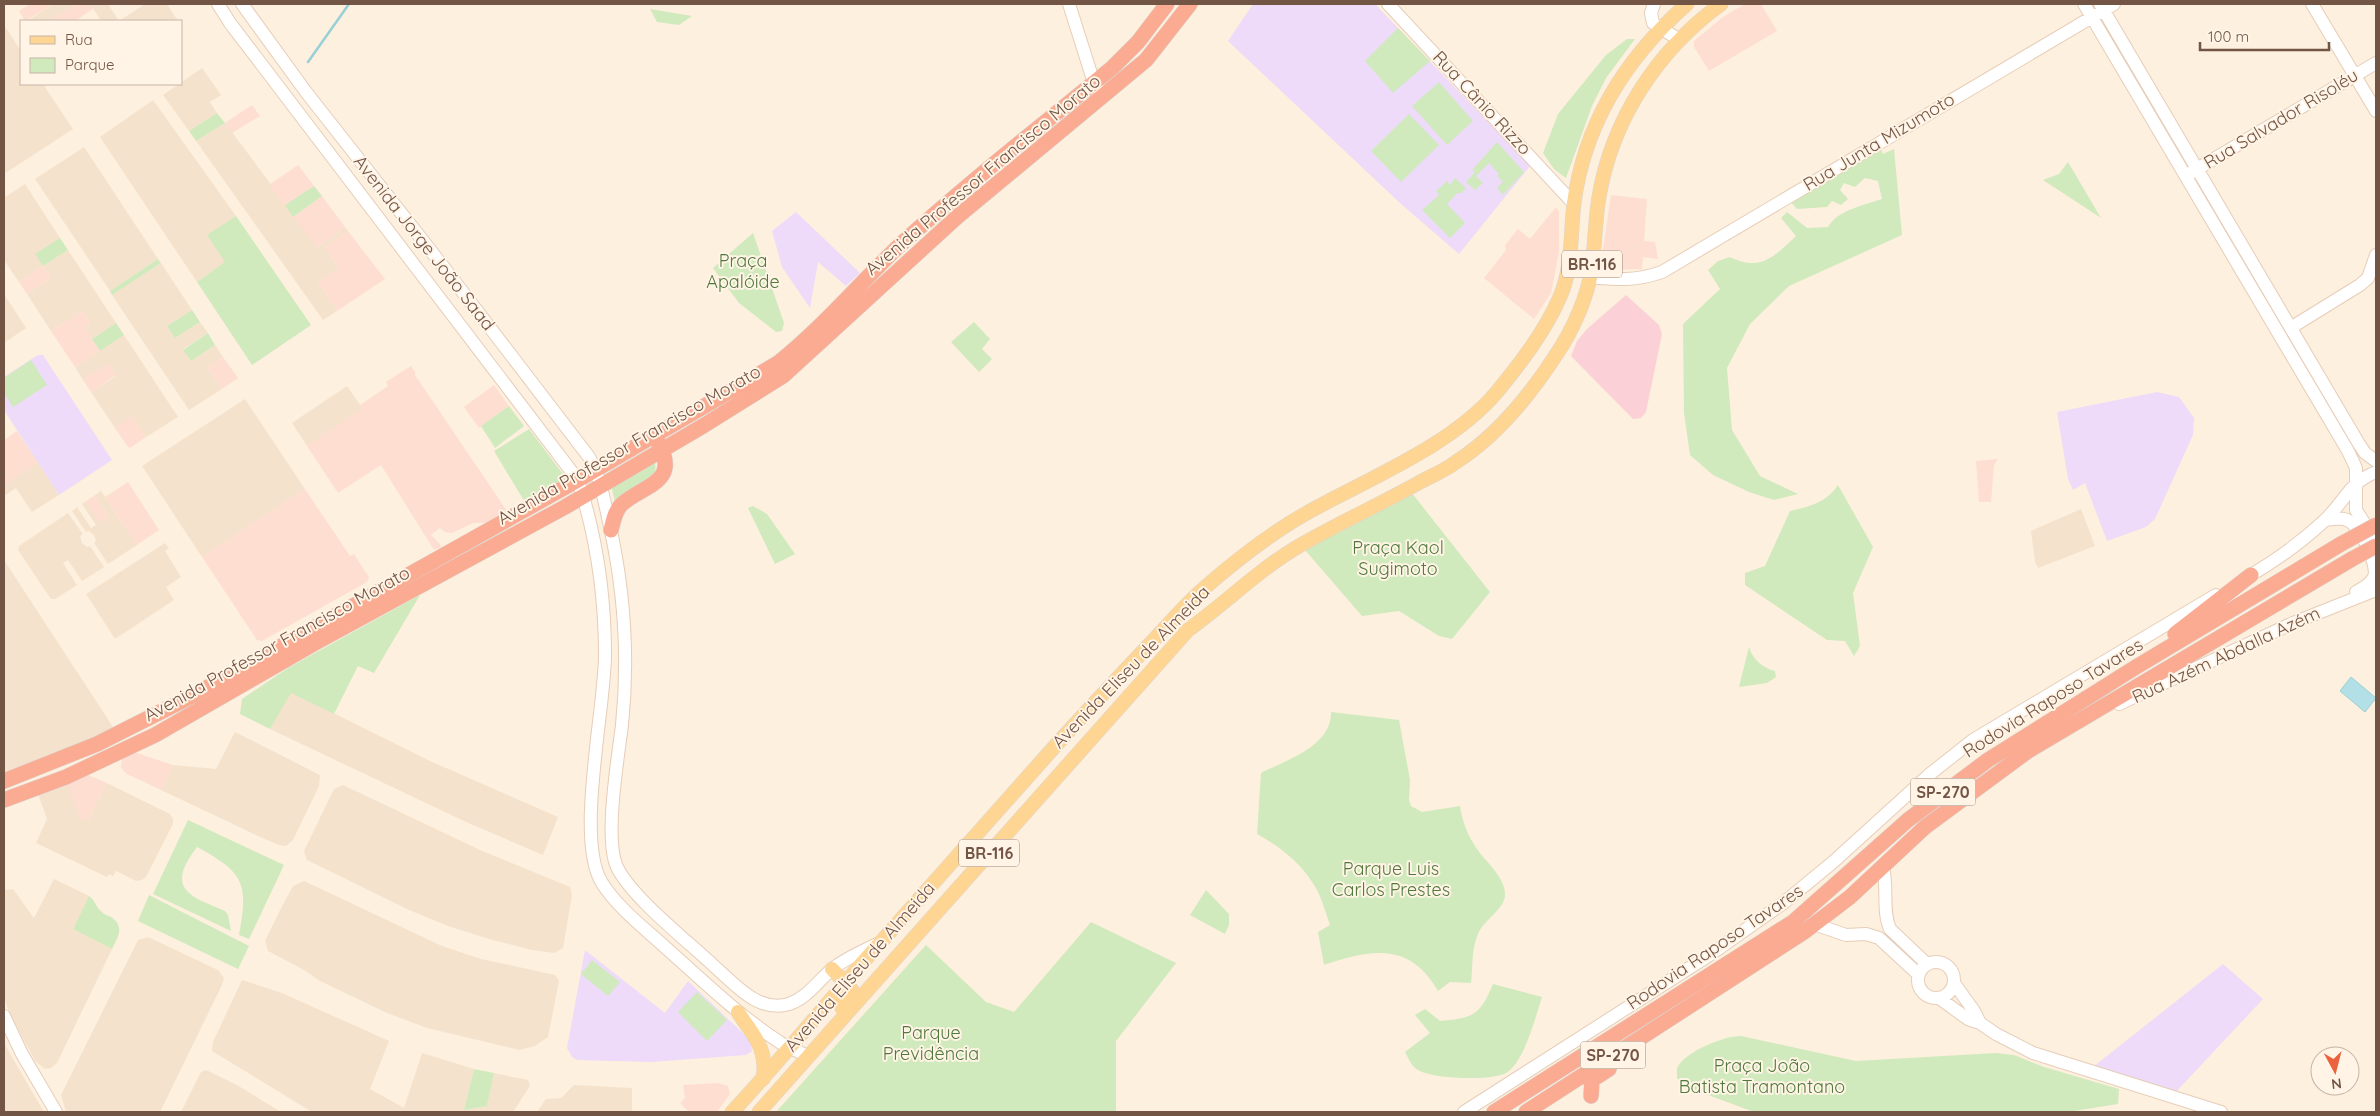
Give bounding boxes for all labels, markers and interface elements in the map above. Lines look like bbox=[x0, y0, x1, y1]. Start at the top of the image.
legend bbox=[20, 20, 182, 85]
scale bar bbox=[2200, 20, 2329, 52]
text: 100 m bbox=[2208, 27, 2249, 46]
text: Rua bbox=[65, 30, 93, 49]
street label: Rua Cânio Rizzo bbox=[1428, 46, 1537, 160]
text: Parque bbox=[65, 55, 115, 74]
street label: Rua Salvador Risoléu bbox=[2199, 63, 2362, 174]
street label: Avenida Professor Francisco Morato bbox=[860, 69, 1105, 280]
street label: Rua Junta Mizumoto bbox=[1799, 87, 1959, 196]
street label: Avenida Jorge João Saad bbox=[349, 150, 500, 335]
park label: Praça Apalóide bbox=[706, 249, 780, 293]
road number: BR-116 bbox=[1562, 250, 1622, 278]
street label: Avenida Professor Francisco Morato bbox=[493, 359, 765, 530]
park label: Praça Kaol Sugimoto bbox=[1352, 536, 1444, 580]
street label: Avenida Professor Francisco Morato bbox=[140, 561, 414, 726]
street label: Avenida Eliseu de Almeida bbox=[1047, 580, 1215, 753]
street label: Rua Azém Abdalla Azém bbox=[2128, 601, 2323, 708]
street label: Rodovia Raposo Tavares bbox=[1958, 633, 2147, 762]
road number: SP-270 bbox=[1910, 779, 1976, 806]
road number: BR-116 bbox=[959, 840, 1019, 866]
park label: Parque Luis Carlos Prestes bbox=[1332, 857, 1450, 901]
street label: Avenida Eliseu de Almeida bbox=[780, 877, 940, 1056]
street label: Rodovia Raposo Tavares bbox=[1622, 879, 1807, 1014]
park label: Parque Previdência bbox=[883, 1021, 979, 1065]
road number: SP-270 bbox=[1580, 1042, 1646, 1068]
north arrow bbox=[2310, 1046, 2360, 1096]
park label: Praça João Batista Tramontano bbox=[1679, 1054, 1845, 1098]
text: N bbox=[2330, 1074, 2343, 1093]

